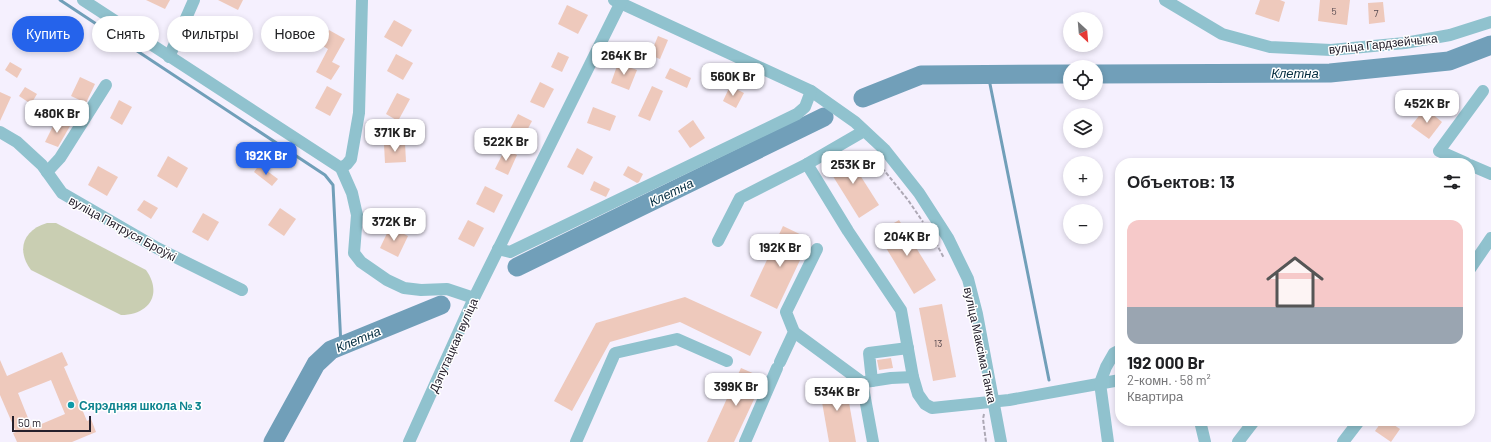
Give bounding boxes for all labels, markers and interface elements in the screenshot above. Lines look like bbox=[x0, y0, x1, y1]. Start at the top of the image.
house number: 5 bbox=[1331, 5, 1337, 17]
house number: 7 bbox=[1374, 7, 1379, 19]
north arrow bbox=[1063, 12, 1103, 52]
map controls bbox=[1063, 12, 1103, 244]
chip: Купить bbox=[12, 16, 84, 52]
chip: Снять bbox=[92, 16, 159, 52]
chip: Фильтры bbox=[167, 16, 253, 52]
chip: Новое bbox=[261, 16, 329, 52]
street label: вуліца Гардзейчыка bbox=[1328, 30, 1438, 57]
pin: 264K Br bbox=[587, 42, 661, 76]
text: 264K Br bbox=[601, 47, 647, 63]
button: locate bbox=[1063, 60, 1103, 100]
pin: 560K Br bbox=[696, 63, 770, 97]
water label: Клетна bbox=[1271, 65, 1319, 81]
text: 560K Br bbox=[710, 68, 756, 84]
pin: 452K Br bbox=[1390, 90, 1464, 124]
text: 452K Br bbox=[1404, 95, 1450, 111]
pin: 480K Br bbox=[20, 100, 94, 134]
text: 480K Br bbox=[34, 105, 80, 121]
button: layers bbox=[1063, 108, 1103, 148]
pin: 371K Br bbox=[358, 119, 432, 153]
text: 371K Br bbox=[374, 124, 416, 140]
pin: 522K Br bbox=[469, 128, 543, 162]
text: 522K Br bbox=[483, 133, 529, 149]
pin: 192K Br bbox=[229, 142, 303, 176]
text: 192K Br bbox=[245, 147, 287, 163]
pin: 253K Br bbox=[816, 151, 890, 185]
text: 253K Br bbox=[830, 156, 876, 172]
button: + bbox=[1063, 156, 1103, 196]
text: Объектов: 13 bbox=[1127, 171, 1235, 191]
icon: filters bbox=[1441, 171, 1463, 193]
water label: Клетна bbox=[646, 174, 696, 210]
street label: вуліца Пятруся Броўкі bbox=[66, 193, 179, 264]
button: − bbox=[1063, 204, 1103, 244]
pin: 372K Br bbox=[357, 208, 431, 242]
text: 372K Br bbox=[372, 213, 416, 229]
pin: 204K Br bbox=[870, 223, 944, 257]
text: 204K Br bbox=[884, 228, 930, 244]
pin: 192K Br bbox=[743, 234, 817, 268]
text: 192K Br bbox=[759, 239, 801, 255]
icon: home bbox=[1259, 246, 1331, 318]
street label: вуліца Максіма Танка bbox=[961, 286, 1000, 405]
street label: Дэпутацкая вуліца bbox=[426, 295, 481, 395]
water label: Клетна bbox=[333, 322, 383, 356]
house number: 13 bbox=[934, 337, 942, 349]
text: 192 000 Br bbox=[1127, 352, 1205, 372]
text: 2-комн. · 58 m² bbox=[1127, 372, 1211, 388]
pin: 399K Br bbox=[699, 373, 773, 407]
text: 399K Br bbox=[714, 378, 758, 394]
pin: 534K Br bbox=[800, 378, 874, 412]
text: 534K Br bbox=[814, 383, 860, 399]
text: Квартира bbox=[1127, 388, 1183, 404]
place label: Сярэдняя школа № 3 bbox=[79, 398, 201, 413]
marker: Сярэдняя школа № 3 bbox=[66, 400, 76, 410]
scale bar bbox=[12, 414, 91, 433]
text: 50 m bbox=[18, 416, 41, 429]

